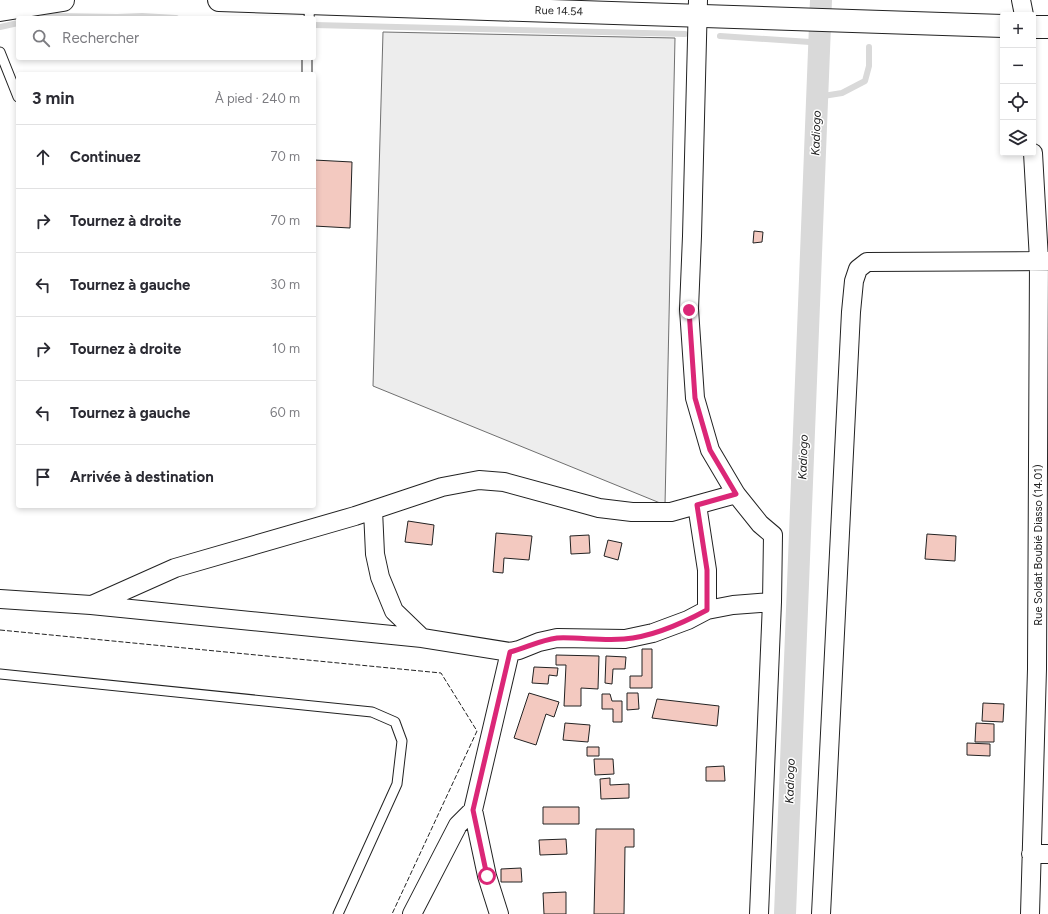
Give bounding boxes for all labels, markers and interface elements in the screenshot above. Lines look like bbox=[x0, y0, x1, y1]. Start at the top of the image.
street label: Rue 14.54 bbox=[534, 4, 584, 18]
map controls bbox=[1000, 12, 1036, 156]
button: + bbox=[1000, 12, 1036, 48]
search box bbox=[16, 16, 316, 60]
icon: search bbox=[30, 27, 52, 49]
text: Rechercher bbox=[62, 29, 139, 47]
button: − bbox=[1000, 48, 1036, 84]
button: locate bbox=[1000, 84, 1036, 120]
text: 3 min bbox=[32, 88, 74, 108]
text: À pied · 240 m bbox=[215, 91, 300, 106]
water label: Kadiogo bbox=[808, 110, 824, 156]
button: layers bbox=[1000, 120, 1036, 156]
icon: ahead bbox=[32, 146, 54, 168]
text: Continuez bbox=[70, 148, 141, 166]
text: 70 m bbox=[270, 149, 300, 164]
icon: right bbox=[32, 210, 54, 232]
text: Tournez à droite bbox=[70, 212, 181, 230]
text: 70 m bbox=[270, 213, 300, 228]
icon: left bbox=[32, 274, 54, 296]
text: Tournez à gauche bbox=[70, 276, 190, 294]
text: 30 m bbox=[270, 277, 300, 292]
route end bbox=[680, 301, 698, 319]
icon: right bbox=[32, 338, 54, 360]
text: Tournez à droite bbox=[70, 340, 181, 358]
text: 10 m bbox=[272, 341, 300, 356]
icon: left bbox=[32, 402, 54, 424]
text: Tournez à gauche bbox=[70, 404, 190, 422]
text: 60 m bbox=[270, 405, 300, 420]
water label: Kadiogo bbox=[795, 434, 811, 480]
street label: Rue Soldat Boubié Diasso (14.01) bbox=[1032, 464, 1045, 626]
icon: arrive bbox=[32, 466, 54, 488]
text: Arrivée à destination bbox=[70, 468, 214, 486]
water label: Kadiogo bbox=[782, 758, 798, 804]
route start bbox=[478, 867, 496, 885]

